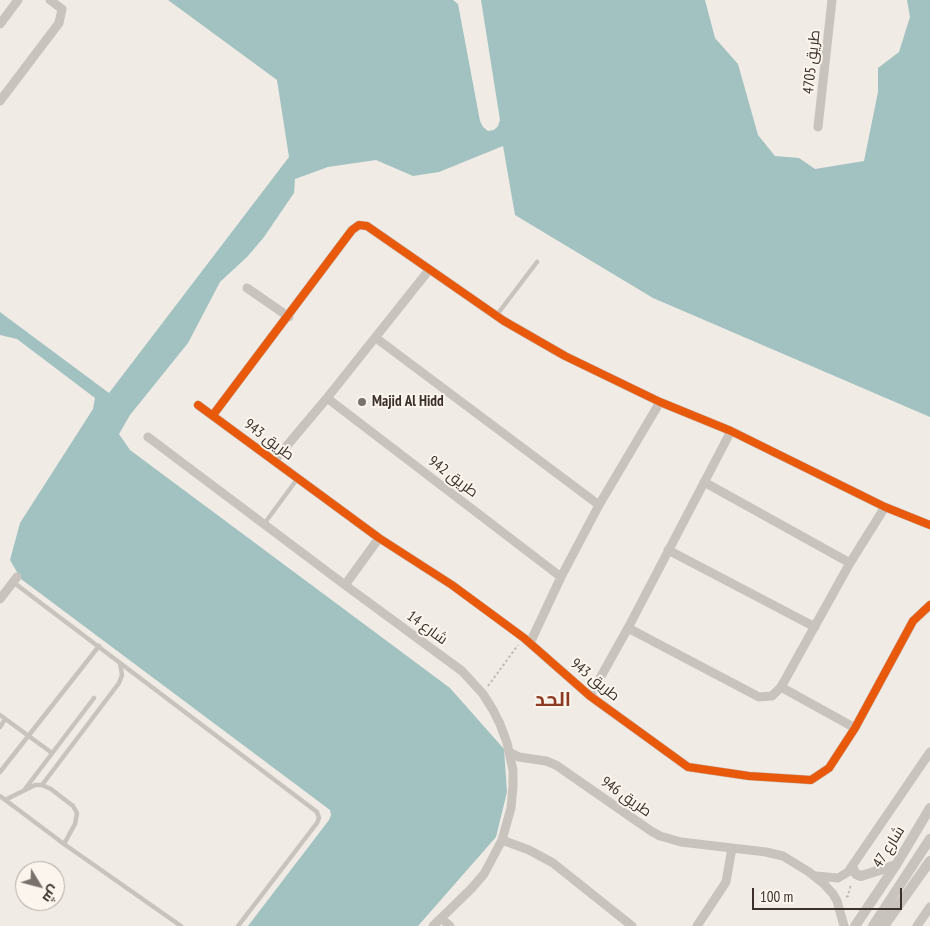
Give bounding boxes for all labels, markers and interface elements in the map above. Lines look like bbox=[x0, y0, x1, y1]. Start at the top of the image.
street label: طريق 4705 bbox=[800, 29, 824, 95]
place label: Majid Al Hidd bbox=[372, 393, 444, 411]
marker: Majid Al Hidd bbox=[356, 396, 368, 408]
street label: طريق 943 bbox=[241, 415, 297, 465]
street label: طريق 942 bbox=[425, 452, 481, 502]
street label: شارع 14 bbox=[403, 607, 451, 649]
street label: طريق 943 bbox=[567, 655, 623, 705]
district label: الحد bbox=[535, 688, 571, 712]
street label: طريق 946 bbox=[597, 773, 655, 821]
street label: شارع 47 bbox=[869, 823, 909, 871]
north arrow bbox=[15, 861, 65, 911]
scale bar bbox=[755, 878, 905, 910]
text: ش bbox=[39, 882, 64, 907]
text: 100 m bbox=[760, 887, 793, 906]

